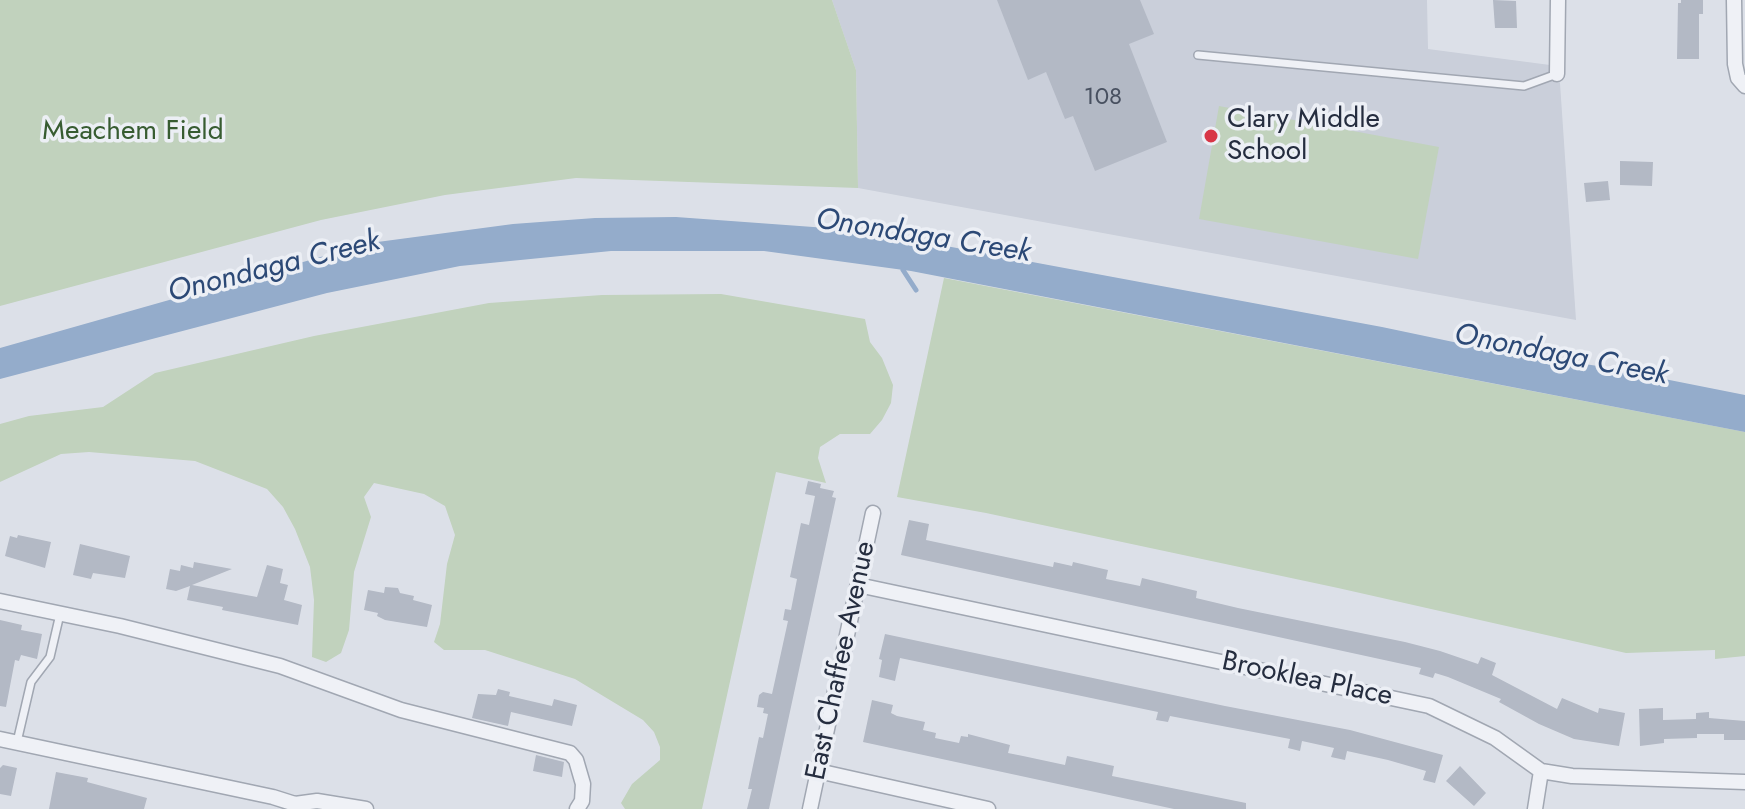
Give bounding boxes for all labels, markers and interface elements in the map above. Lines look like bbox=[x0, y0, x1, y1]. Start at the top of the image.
house number: 108 bbox=[1084, 84, 1122, 112]
place label: Clary Middle School bbox=[1227, 103, 1380, 169]
park label: Meachem Field bbox=[42, 115, 224, 149]
marker: Clary Middle School bbox=[1202, 127, 1220, 145]
water label: Onondaga Creek bbox=[813, 202, 1033, 272]
water label: Onondaga Creek bbox=[164, 224, 384, 312]
water label: Onondaga Creek bbox=[1451, 318, 1671, 394]
street label: East Chaffee Avenue bbox=[800, 539, 884, 783]
street label: Brooklea Place bbox=[1219, 646, 1395, 714]

